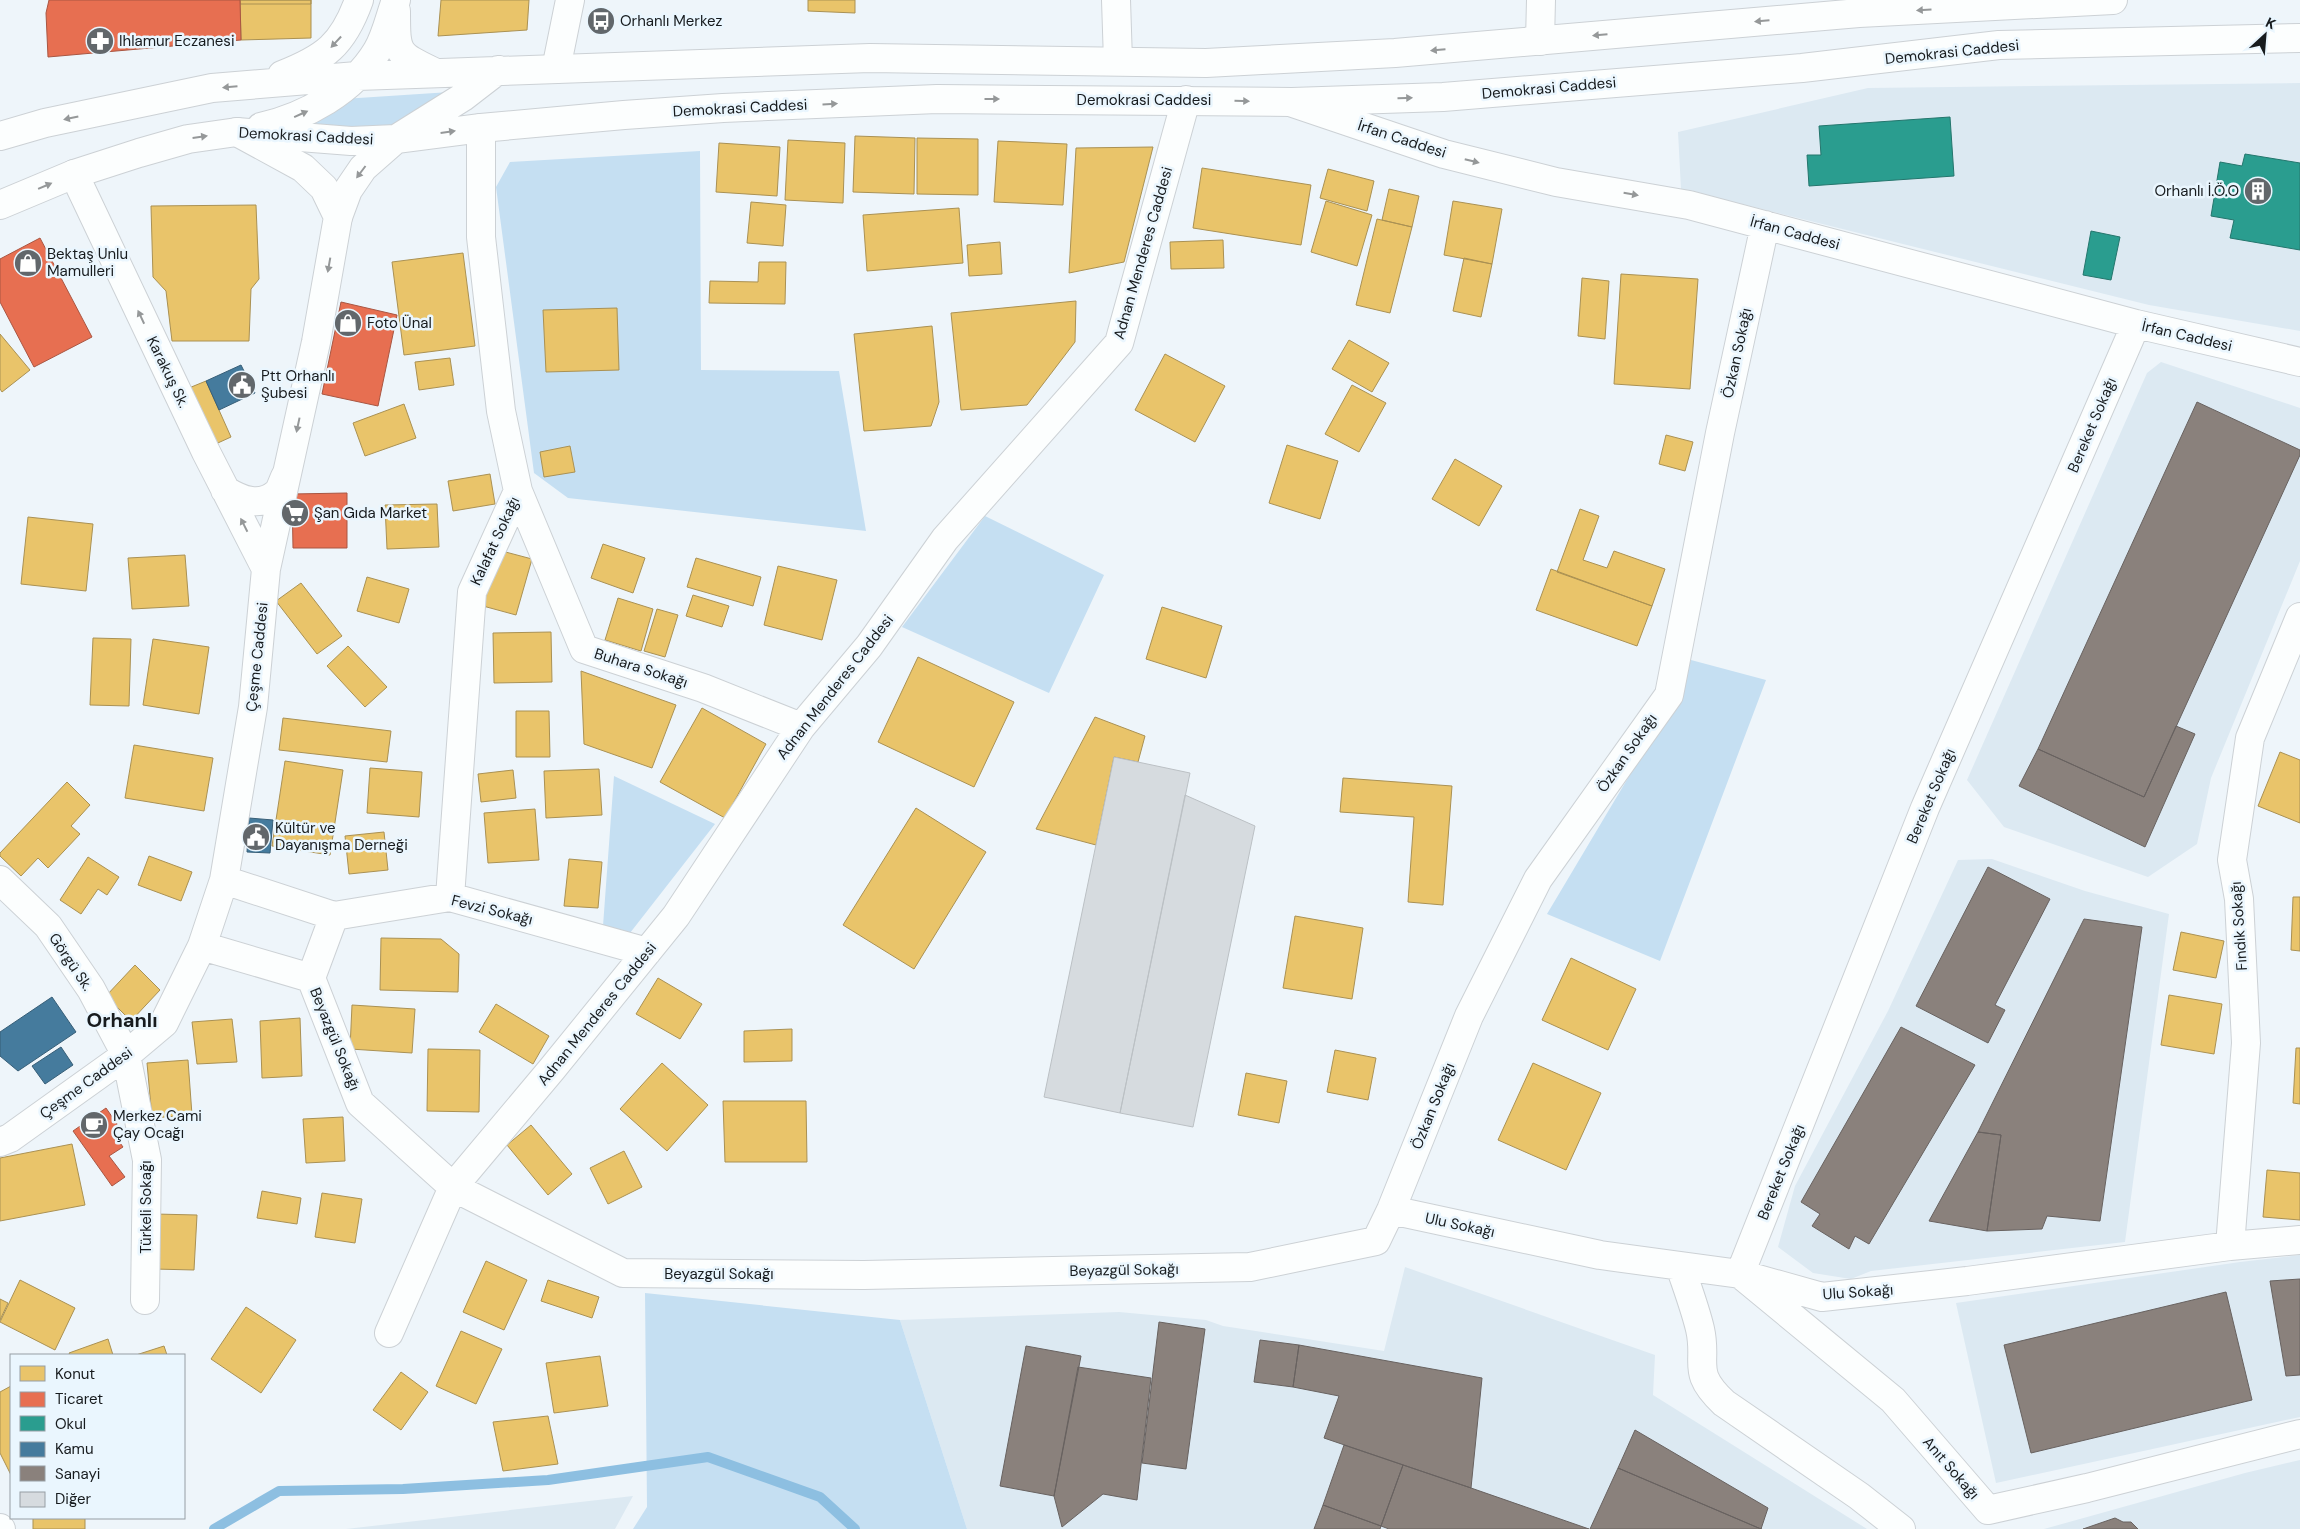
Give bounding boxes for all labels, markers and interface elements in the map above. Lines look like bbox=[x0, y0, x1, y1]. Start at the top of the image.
bus stop icon: Orhanlı Merkez bbox=[586, 6, 616, 36]
one-way arrow bbox=[1916, 6, 1932, 14]
north arrow bbox=[2240, 10, 2290, 60]
place label: Orhanlı Merkez bbox=[620, 11, 722, 31]
text: K bbox=[2263, 13, 2279, 33]
one-way arrow bbox=[1754, 18, 1770, 26]
pharmacy icon: Ihlamur Eczanesi bbox=[85, 26, 115, 56]
place label: Ihlamur Eczanesi bbox=[119, 31, 235, 51]
one-way arrow bbox=[1592, 32, 1608, 40]
street label: Demokrasi Caddesi bbox=[1884, 35, 2020, 69]
one-way arrow bbox=[330, 36, 342, 48]
one-way arrow bbox=[1430, 46, 1446, 54]
street label: Demokrasi Caddesi bbox=[1481, 72, 1617, 104]
one-way arrow bbox=[222, 83, 238, 91]
street label: Demokrasi Caddesi bbox=[1077, 90, 1211, 110]
street label: Demokrasi Caddesi bbox=[672, 94, 808, 122]
one-way arrow bbox=[1397, 94, 1413, 102]
one-way arrow bbox=[985, 95, 1001, 103]
one-way arrow bbox=[1235, 97, 1251, 105]
one-way arrow bbox=[822, 99, 838, 107]
one-way arrow bbox=[294, 110, 308, 118]
one-way arrow bbox=[62, 114, 78, 122]
street label: İrfan Caddesi bbox=[1355, 115, 1449, 163]
street label: Demokrasi Caddesi bbox=[238, 122, 374, 150]
one-way arrow bbox=[441, 128, 457, 136]
one-way arrow bbox=[192, 133, 208, 141]
one-way arrow bbox=[1464, 157, 1479, 165]
street label: Adnan Menderes Caddesi bbox=[1109, 164, 1177, 342]
one-way arrow bbox=[356, 165, 366, 179]
building icon: Orhanlı İ.Ö.O bbox=[2243, 176, 2273, 206]
place label: Orhanlı İ.Ö.O bbox=[2154, 181, 2239, 201]
one-way arrow bbox=[38, 182, 53, 190]
one-way arrow bbox=[1623, 191, 1639, 199]
street label: İrfan Caddesi bbox=[1748, 211, 1842, 255]
place label: Bektaş Unlu Mamulleri bbox=[47, 244, 128, 281]
shop icon: Bektaş Unlu Mamulleri bbox=[13, 248, 43, 278]
one-way arrow bbox=[325, 258, 333, 274]
street label: Özkan Sokağı bbox=[1718, 306, 1756, 400]
shop icon: Foto Ünal bbox=[333, 308, 363, 338]
one-way arrow bbox=[137, 310, 145, 324]
place label: Foto Ünal bbox=[367, 313, 432, 333]
street label: İrfan Caddesi bbox=[2140, 316, 2234, 356]
street label: Karakuş Sk. bbox=[142, 333, 194, 411]
place label: Ptt Orhanlı Şubesi bbox=[261, 366, 335, 403]
public building icon: Ptt Orhanlı Şubesi bbox=[227, 370, 257, 400]
street label: Bereket Sokağı bbox=[2063, 374, 2121, 476]
one-way arrow bbox=[293, 417, 301, 433]
street label: Kalafat Sokağı bbox=[466, 493, 524, 589]
supermarket icon: Şan Gıda Market bbox=[280, 498, 310, 528]
place label: Şan Gıda Market bbox=[314, 503, 427, 523]
one-way arrow bbox=[240, 518, 248, 533]
street label: Çeşme Caddesi bbox=[241, 601, 273, 713]
street label: Adnan Menderes Caddesi bbox=[772, 610, 898, 764]
street label: Buhara Sokağı bbox=[592, 643, 690, 693]
street label: Özkan Sokağı bbox=[1593, 710, 1661, 796]
street label: Bereket Sokağı bbox=[1902, 745, 1960, 847]
place label: Kültür ve Dayanışma Derneği bbox=[275, 818, 408, 855]
public building icon: Kültür ve Dayanışma Derneği bbox=[241, 822, 271, 852]
street label: Fındık Sokağı bbox=[2226, 881, 2252, 971]
street label: Fevzi Sokağı bbox=[449, 890, 535, 930]
street label: Görgü Sk. bbox=[44, 929, 98, 995]
street label: Adnan Menderes Caddesi bbox=[533, 938, 661, 1090]
street label: Beyazgül Sokağı bbox=[305, 985, 365, 1093]
district label: Orhanlı bbox=[87, 1007, 157, 1033]
street label: Çeşme Caddesi bbox=[36, 1043, 136, 1123]
street label: Özkan Sokağı bbox=[1407, 1060, 1459, 1152]
place label: Merkez Cami Çay Ocağı bbox=[113, 1106, 202, 1143]
cafe icon: Merkez Cami Çay Ocağı bbox=[79, 1110, 109, 1140]
street label: Bereket Sokağı bbox=[1753, 1121, 1809, 1223]
street label: Türkeli Sokağı bbox=[136, 1160, 156, 1254]
street label: Ulu Sokağı bbox=[1423, 1208, 1497, 1242]
street label: Beyazgül Sokağı bbox=[1069, 1259, 1179, 1281]
street label: Beyazgül Sokağı bbox=[664, 1264, 774, 1284]
street label: Ulu Sokağı bbox=[1822, 1280, 1894, 1304]
legend bbox=[10, 1354, 185, 1519]
text: Konut bbox=[55, 1364, 95, 1384]
text: Ticaret bbox=[55, 1389, 103, 1409]
text: Okul bbox=[55, 1414, 86, 1434]
street label: Anıt Sokağı bbox=[1918, 1432, 1984, 1504]
text: Kamu bbox=[55, 1439, 94, 1459]
text: Sanayi bbox=[55, 1464, 100, 1484]
text: Diğer bbox=[55, 1489, 92, 1509]

